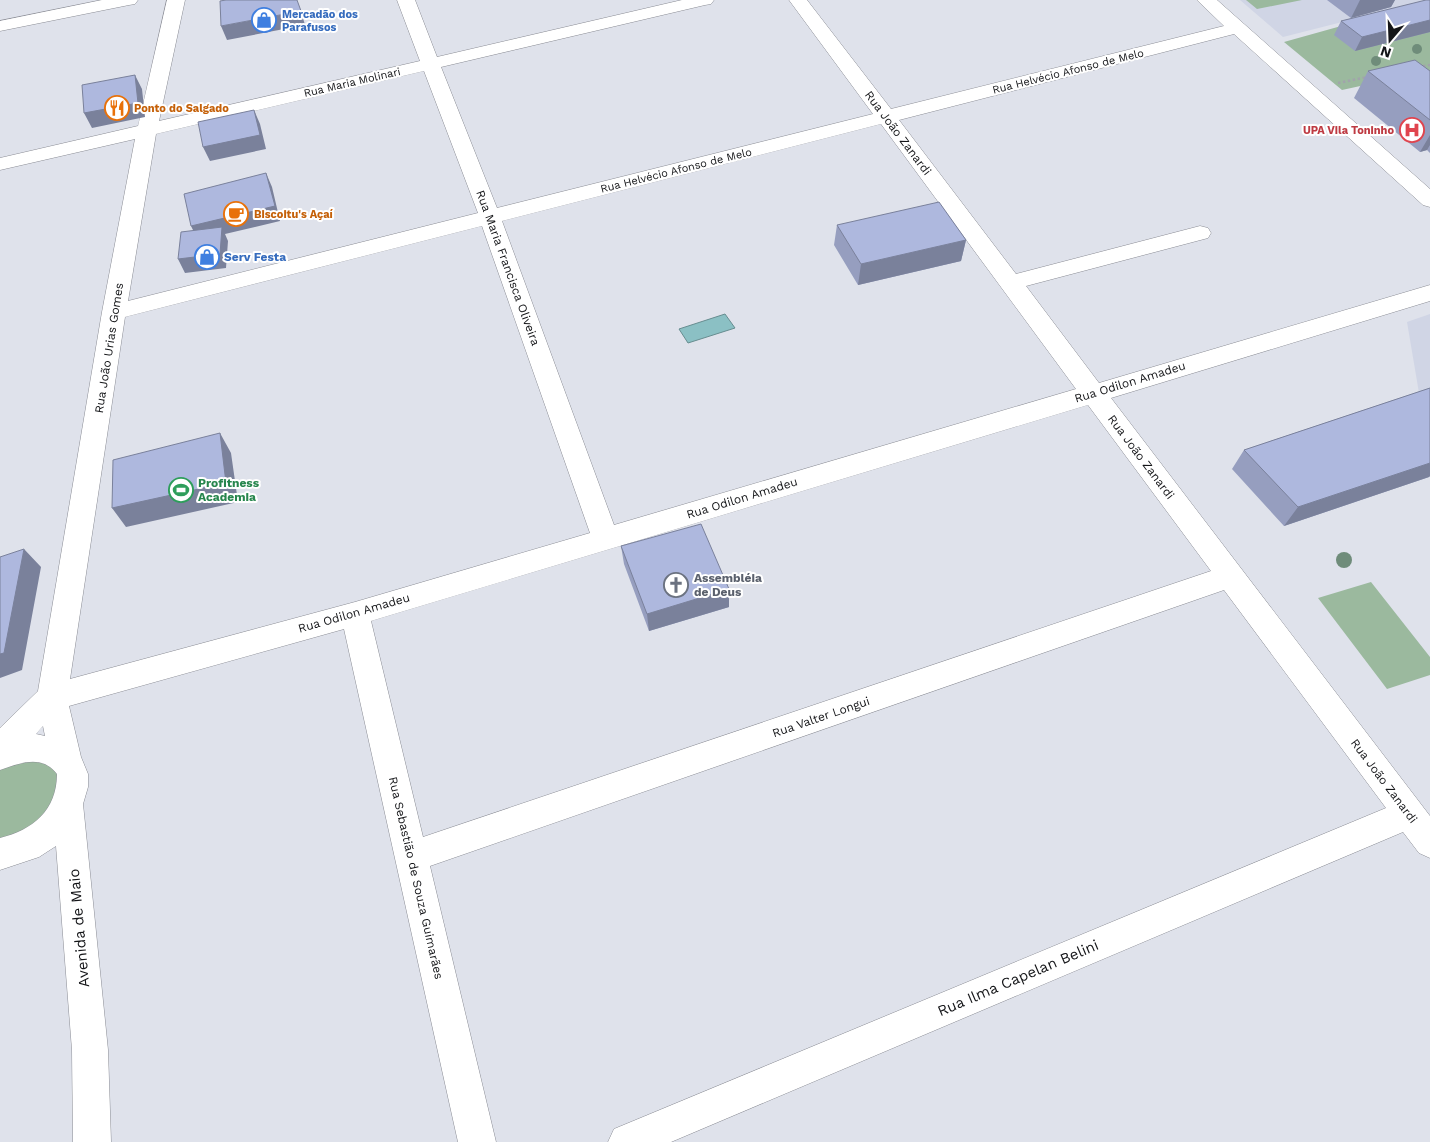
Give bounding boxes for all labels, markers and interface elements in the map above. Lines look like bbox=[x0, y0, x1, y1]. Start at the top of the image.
shop icon: Mercadão dos Parafusos bbox=[251, 7, 277, 33]
place label: Mercadão dos Parafusos bbox=[282, 8, 358, 34]
north arrow bbox=[1365, 15, 1415, 65]
text: N bbox=[1378, 43, 1393, 62]
street label: Rua Helvécio Afonso de Melo bbox=[991, 46, 1145, 97]
street label: Rua Maria Molinari bbox=[302, 65, 402, 100]
street label: Rua João Zanardi bbox=[862, 88, 934, 178]
restaurant icon: Ponto do Salgado bbox=[104, 95, 130, 121]
place label: Ponto do Salgado bbox=[134, 102, 229, 115]
hospital icon: UPA Vila Toninho bbox=[1399, 117, 1425, 143]
place label: UPA Vila Toninho bbox=[1303, 124, 1394, 137]
street label: Rua Helvécio Afonso de Melo bbox=[599, 145, 753, 196]
street label: Rua Maria Francisca Oliveira bbox=[473, 188, 543, 348]
cafe icon: Biscoitu's Açaí bbox=[223, 201, 249, 227]
place label: Biscoitu's Açaí bbox=[254, 208, 334, 221]
shop icon: Serv Festa bbox=[194, 244, 220, 270]
place label: Serv Festa bbox=[224, 250, 286, 264]
street label: Rua João Urias Gomes bbox=[92, 282, 126, 414]
street label: Rua Odilon Amadeu bbox=[1073, 358, 1187, 406]
street label: Rua João Zanardi bbox=[1105, 412, 1177, 502]
street label: Rua Odilon Amadeu bbox=[685, 474, 799, 522]
place label: Profitness Academia bbox=[198, 476, 260, 504]
sports icon: Profitness Academia bbox=[168, 477, 194, 503]
place label: Assembléia de Deus bbox=[694, 571, 762, 599]
church icon: Assembléia de Deus bbox=[663, 572, 689, 598]
street label: Rua Odilon Amadeu bbox=[297, 590, 411, 636]
street label: Rua Valter Longui bbox=[770, 694, 872, 740]
street label: Rua João Zanardi bbox=[1348, 736, 1420, 826]
street label: Rua Sebastião de Souza Guimarães bbox=[386, 775, 446, 981]
street label: Avenida de Maio bbox=[65, 868, 93, 988]
street label: Rua Ilma Capelan Belini bbox=[935, 936, 1101, 1020]

